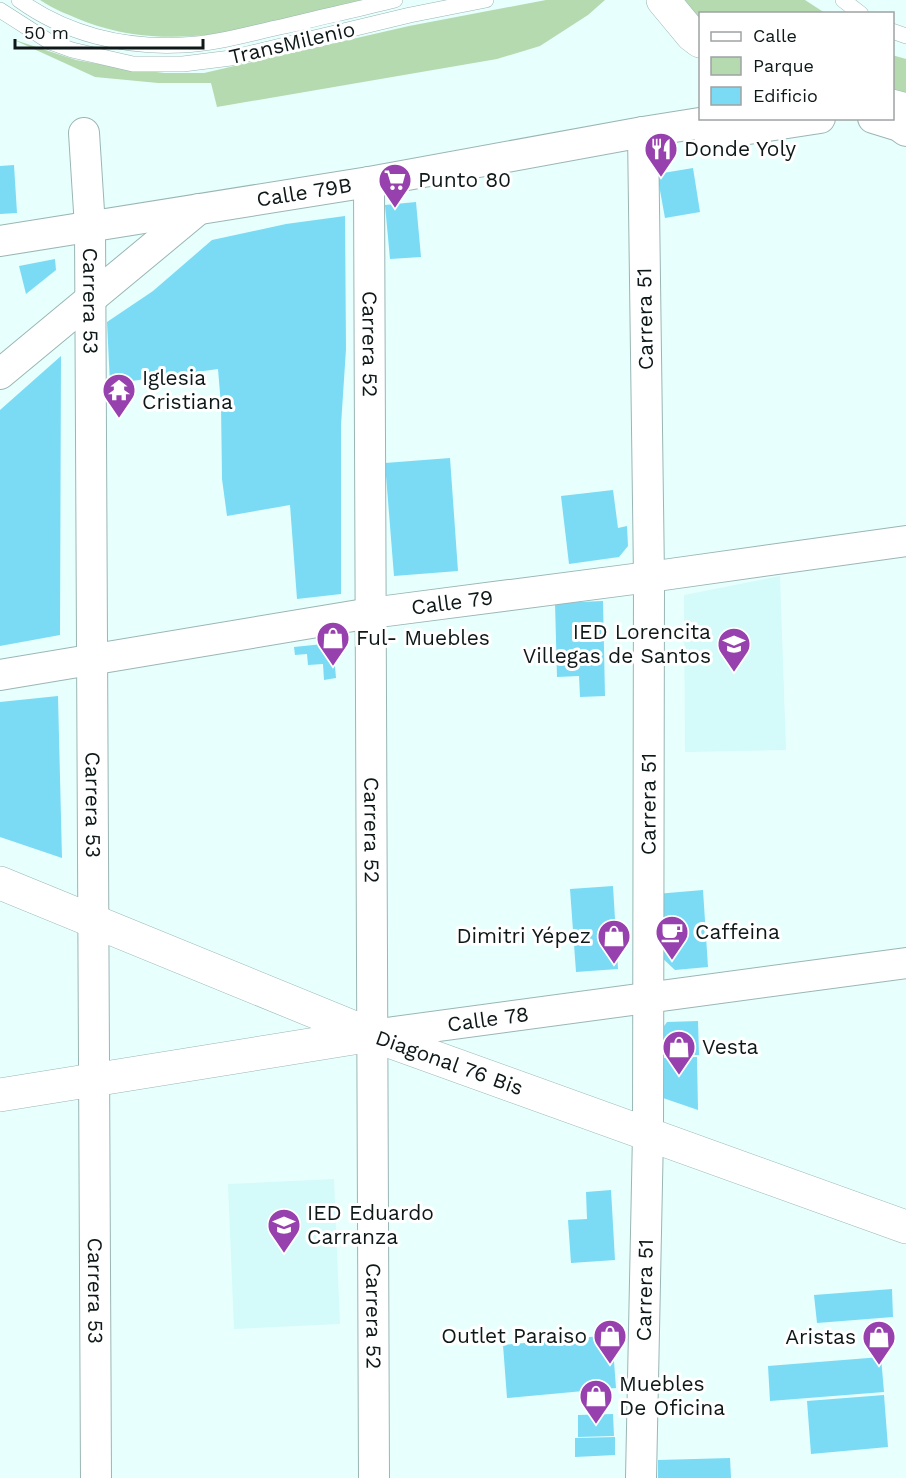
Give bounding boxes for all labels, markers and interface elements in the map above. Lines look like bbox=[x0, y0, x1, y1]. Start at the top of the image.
scale bar bbox=[15, 12, 202, 50]
legend bbox=[699, 12, 894, 120]
street label: TransMilenio bbox=[226, 16, 357, 69]
text: 50 m bbox=[24, 22, 69, 43]
text: Calle bbox=[753, 25, 797, 46]
text: Parque bbox=[753, 55, 814, 76]
text: Edificio bbox=[753, 85, 818, 106]
restaurant icon: Donde Yoly bbox=[643, 131, 679, 178]
place label: Donde Yoly bbox=[684, 136, 796, 161]
supermarket icon: Punto 80 bbox=[377, 162, 413, 209]
place label: Punto 80 bbox=[418, 167, 511, 192]
street label: Calle 79B bbox=[255, 172, 353, 212]
street label: Carrera 53 bbox=[78, 247, 104, 354]
street label: Carrera 51 bbox=[631, 268, 658, 370]
street label: Carrera 52 bbox=[357, 291, 383, 397]
place label: Iglesia Cristiana bbox=[142, 365, 233, 414]
temple icon: Iglesia Cristiana bbox=[101, 372, 137, 419]
street label: Calle 79 bbox=[410, 584, 495, 620]
place label: IED Lorencita Villegas de Santos bbox=[523, 619, 711, 668]
shop icon: Ful- Muebles bbox=[315, 620, 351, 667]
place label: Ful- Muebles bbox=[356, 625, 490, 650]
school or university icon: IED Lorencita Villegas de Santos bbox=[716, 626, 752, 673]
street label: Carrera 53 bbox=[81, 751, 106, 858]
street label: Carrera 51 bbox=[636, 753, 661, 855]
street label: Carrera 52 bbox=[359, 777, 385, 883]
cafe icon: Caffeina bbox=[654, 914, 690, 961]
shop icon: Dimitri Yépez bbox=[596, 918, 632, 965]
place label: Caffeina bbox=[695, 919, 780, 944]
place label: Dimitri Yépez bbox=[456, 923, 591, 948]
street label: Calle 78 bbox=[446, 1001, 530, 1037]
street label: Diagonal 76 Bis bbox=[372, 1024, 527, 1100]
shop icon: Vesta bbox=[661, 1029, 697, 1076]
place label: Vesta bbox=[702, 1034, 759, 1059]
place label: IED Eduardo Carranza bbox=[307, 1200, 434, 1249]
school or university icon: IED Eduardo Carranza bbox=[266, 1207, 302, 1254]
street label: Carrera 53 bbox=[83, 1237, 108, 1344]
street label: Carrera 51 bbox=[631, 1239, 658, 1342]
street label: Carrera 52 bbox=[361, 1263, 387, 1369]
shop icon: Outlet Paraiso bbox=[592, 1318, 628, 1365]
shop icon: Aristas bbox=[861, 1319, 897, 1366]
place label: Outlet Paraiso bbox=[441, 1323, 587, 1348]
place label: Aristas bbox=[785, 1324, 856, 1349]
place label: Muebles De Oficina bbox=[619, 1371, 725, 1420]
shop icon: Muebles De Oficina bbox=[578, 1378, 614, 1425]

